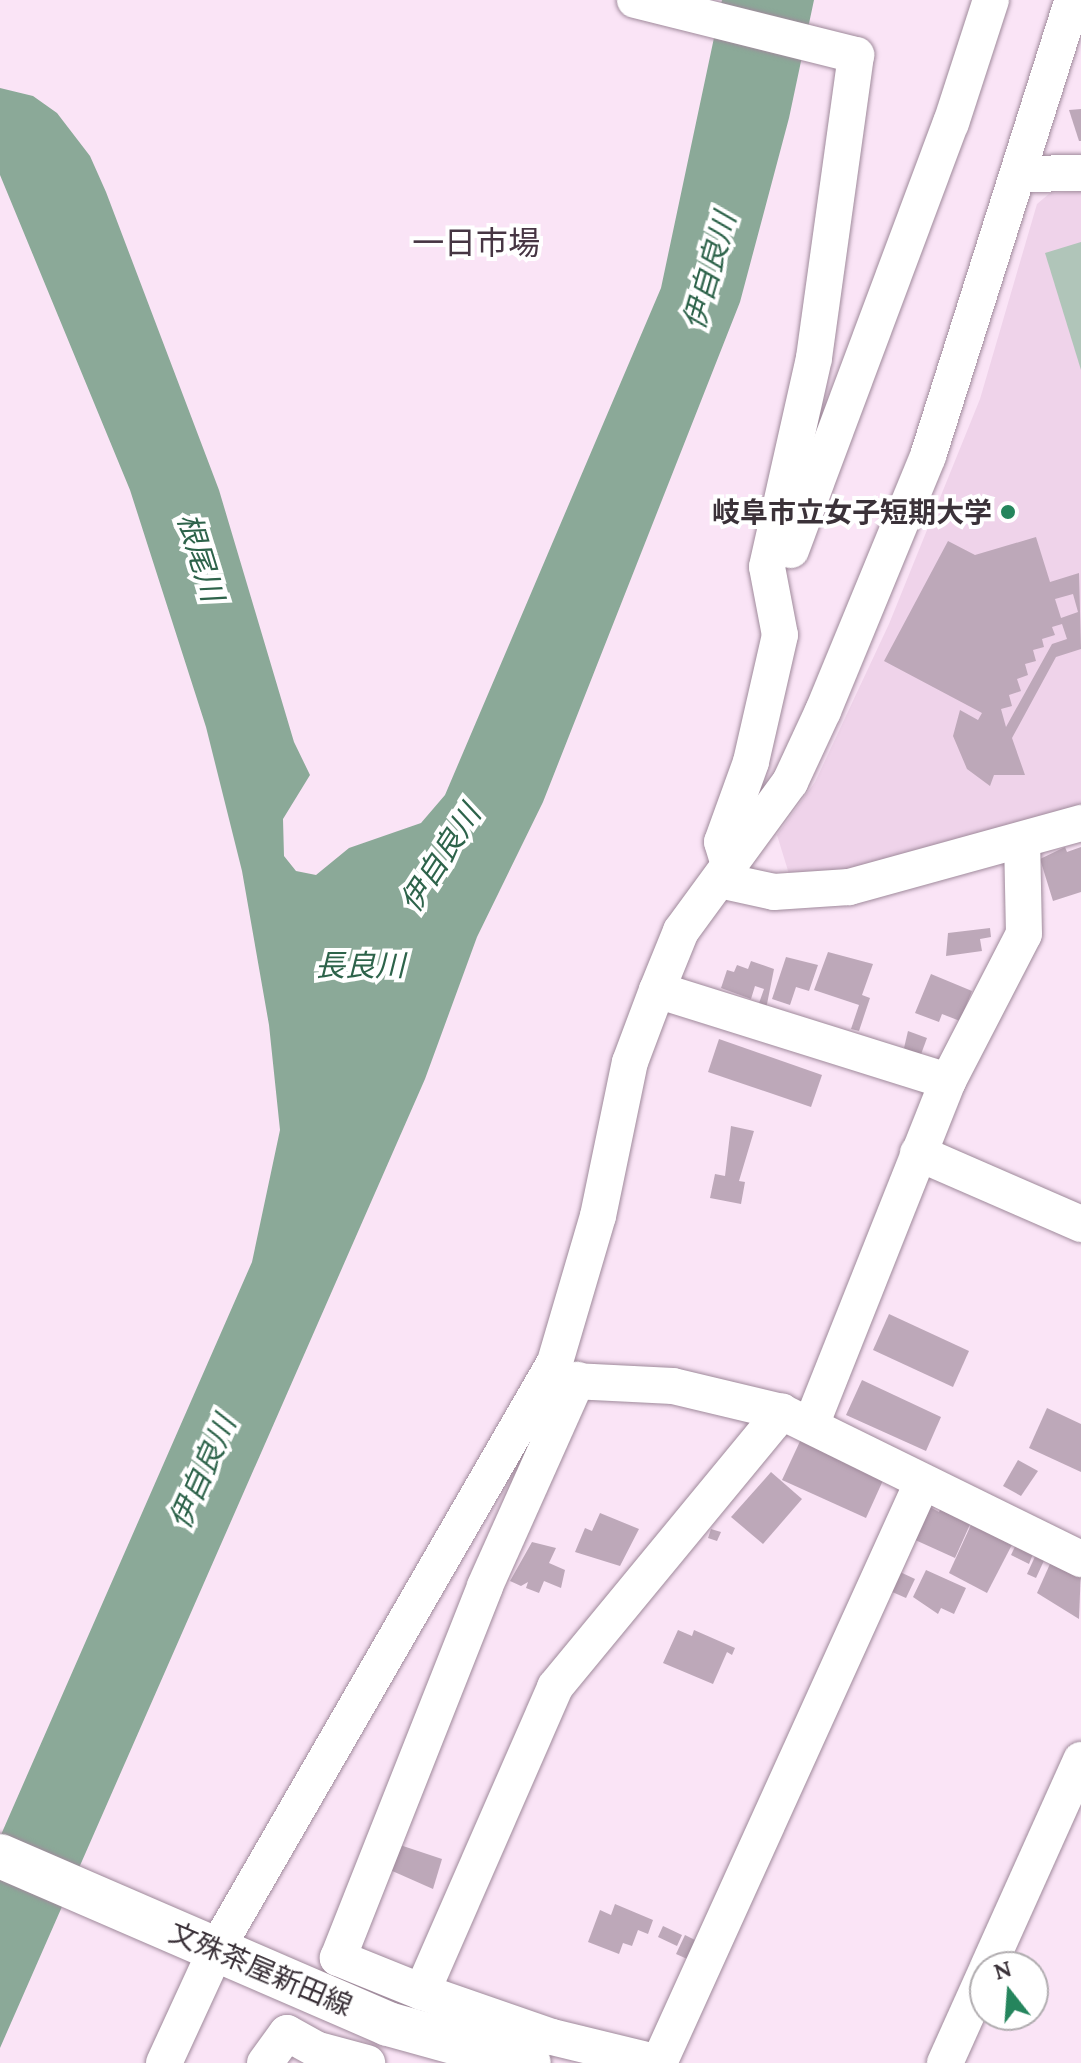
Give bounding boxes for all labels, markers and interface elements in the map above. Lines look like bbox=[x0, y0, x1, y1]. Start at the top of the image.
water label: 伊自良川 bbox=[675, 208, 743, 334]
district label: 一日市場 bbox=[412, 224, 540, 262]
place label: 岐阜市立女子短期大学 bbox=[712, 495, 992, 529]
marker: 岐阜市立女子短期大学 bbox=[999, 503, 1017, 521]
water label: 根尾川 bbox=[171, 509, 231, 605]
water label: 伊自良川 bbox=[392, 798, 488, 918]
water label: 長良川 bbox=[315, 947, 405, 983]
water label: 伊自良川 bbox=[161, 1410, 243, 1534]
street label: 文殊茶屋新田線 bbox=[164, 1915, 358, 2023]
north arrow bbox=[969, 1951, 1049, 2031]
text: N bbox=[990, 1954, 1015, 1986]

